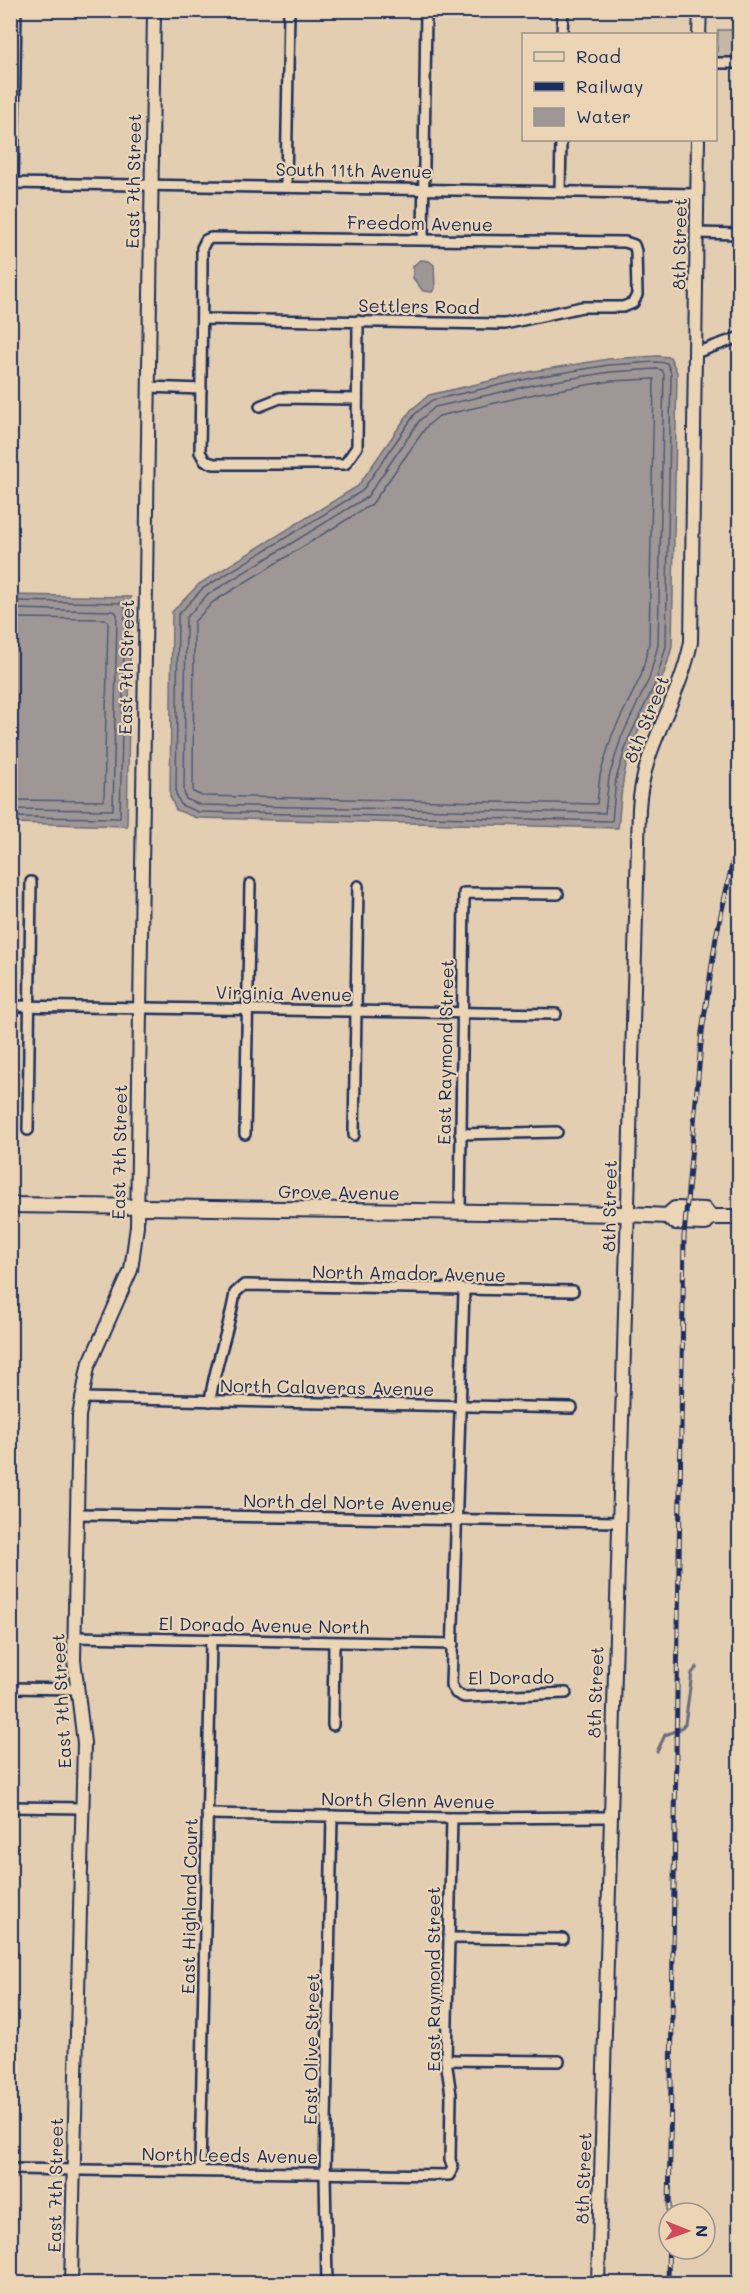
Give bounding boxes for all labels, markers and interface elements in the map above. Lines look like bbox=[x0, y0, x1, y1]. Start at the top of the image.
legend bbox=[522, 33, 717, 141]
text: Road bbox=[576, 44, 621, 68]
text: Railway bbox=[576, 74, 643, 98]
text: Water bbox=[576, 104, 631, 128]
street label: East 7th Street bbox=[120, 113, 146, 249]
street label: South 11th Avenue bbox=[275, 157, 433, 183]
street label: 8th Street bbox=[666, 198, 692, 290]
street label: Freedom Avenue bbox=[347, 210, 493, 236]
street label: Settlers Road bbox=[358, 293, 480, 319]
street label: East 7th Street bbox=[113, 599, 139, 735]
street label: 8th Street bbox=[618, 672, 674, 766]
street label: East Raymond Street bbox=[431, 959, 459, 1145]
street label: Virginia Avenue bbox=[215, 980, 353, 1006]
street label: East 7th Street bbox=[106, 1084, 132, 1220]
street label: 8th Street bbox=[596, 1160, 622, 1252]
street label: Grove Avenue bbox=[278, 1179, 400, 1205]
street label: North Amador Avenue bbox=[312, 1259, 506, 1287]
street label: North Calaveras Avenue bbox=[220, 1373, 434, 1401]
street label: North del Norte Avenue bbox=[243, 1488, 453, 1516]
street label: El Dorado Avenue North bbox=[158, 1611, 370, 1639]
street label: East 7th Street bbox=[45, 1633, 77, 1769]
street label: 8th Street bbox=[581, 1646, 609, 1738]
street label: El Dorado bbox=[468, 1664, 555, 1690]
street label: North Glenn Avenue bbox=[321, 1786, 495, 1814]
street label: East Highland Court bbox=[175, 1818, 203, 1994]
street label: East Raymond Street bbox=[421, 1886, 445, 2072]
street label: East Olive Street bbox=[298, 1973, 324, 2125]
street label: East 7th Street bbox=[42, 2117, 68, 2253]
street label: 8th Street bbox=[569, 2132, 597, 2224]
street label: North Leeds Avenue bbox=[141, 2141, 319, 2169]
north arrow bbox=[657, 2201, 717, 2261]
text: N bbox=[692, 2225, 713, 2238]

